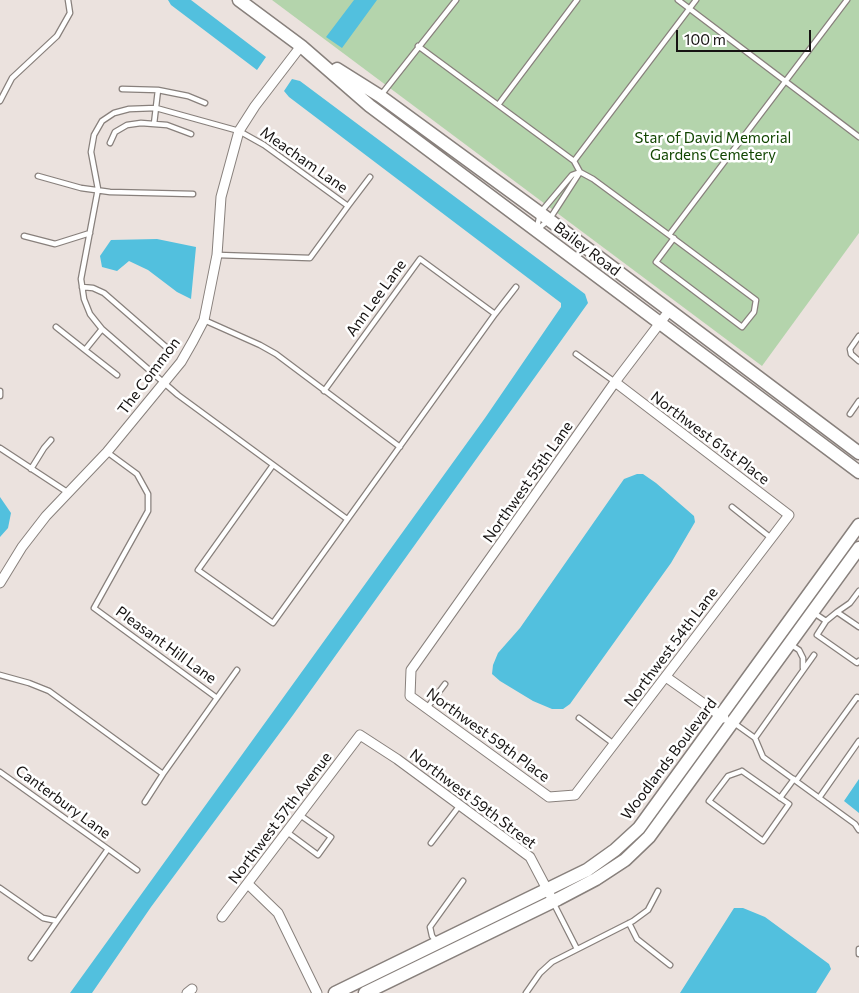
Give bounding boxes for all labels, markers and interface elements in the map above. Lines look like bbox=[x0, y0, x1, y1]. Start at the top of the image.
scale bar bbox=[679, 20, 814, 52]
text: 100 m bbox=[684, 30, 726, 48]
street label: Meacham Lane bbox=[257, 123, 351, 197]
park label: Star of David Memorial Gardens Cemetery bbox=[635, 129, 791, 164]
street label: Bailey Road bbox=[550, 218, 624, 280]
street label: Ann Lee Lane bbox=[342, 256, 410, 340]
street label: The Common bbox=[114, 334, 184, 418]
street label: Northwest 61st Place bbox=[647, 387, 773, 489]
street label: Northwest 55th Lane bbox=[479, 418, 577, 546]
street label: Northwest 54th Lane bbox=[620, 584, 722, 710]
street label: Pleasant Hill Lane bbox=[112, 603, 220, 687]
street label: Northwest 59th Place bbox=[423, 684, 553, 786]
street label: Woodlands Boulevard bbox=[617, 695, 721, 823]
street label: Northwest 59th Street bbox=[406, 745, 540, 853]
street label: Northwest 57th Avenue bbox=[225, 749, 335, 887]
street label: Canterbury Lane bbox=[12, 761, 114, 843]

